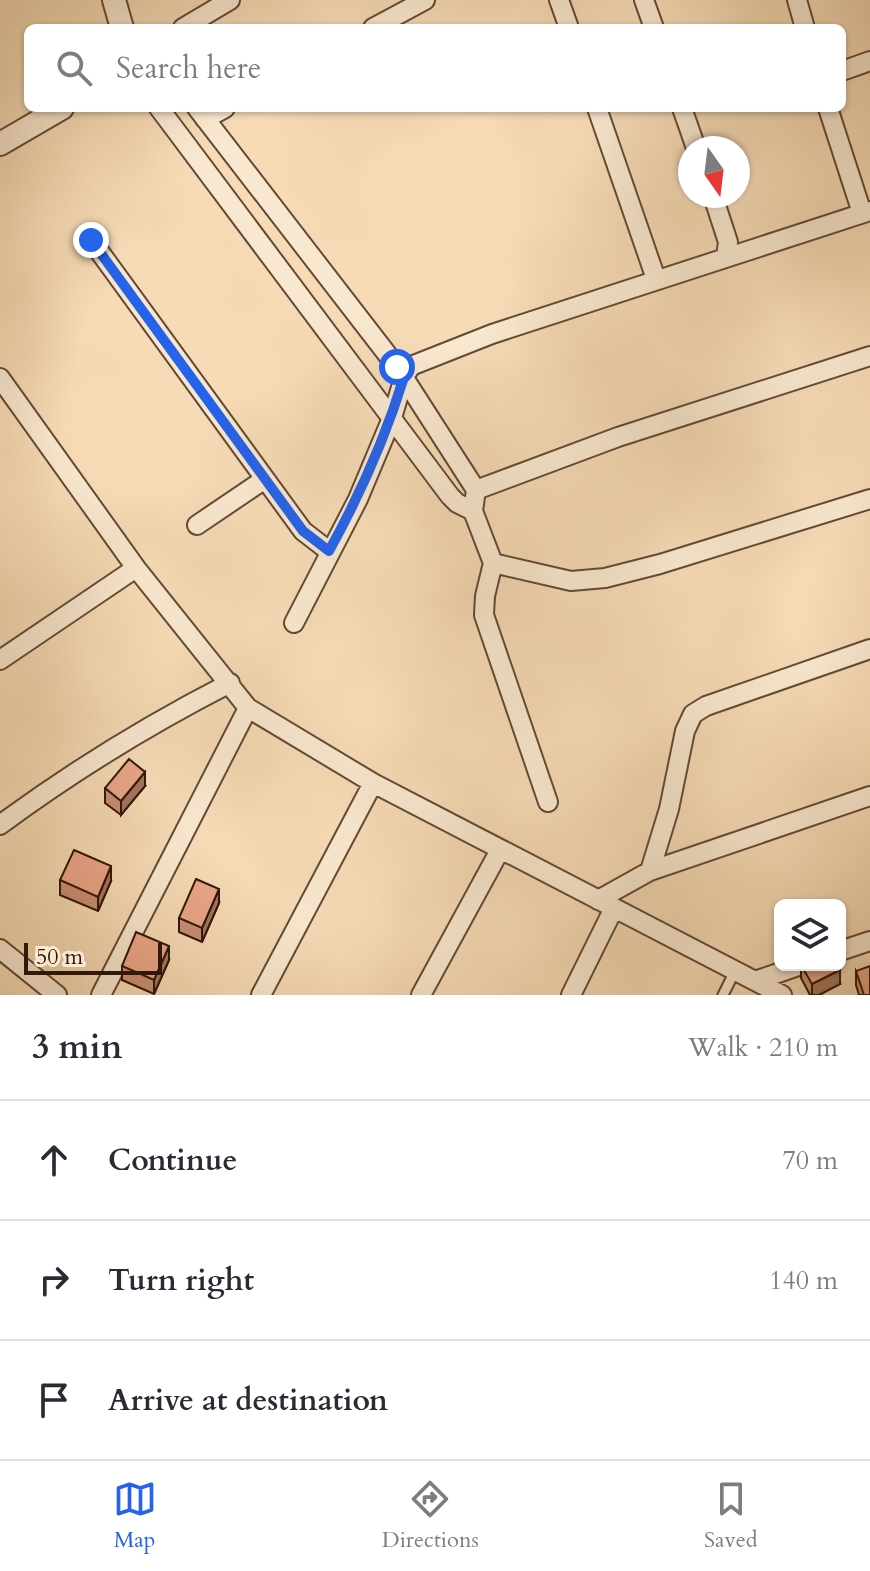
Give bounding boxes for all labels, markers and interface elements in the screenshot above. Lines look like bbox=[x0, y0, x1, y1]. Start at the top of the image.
search box bbox=[24, 24, 846, 112]
icon: search bbox=[52, 46, 96, 90]
text: Search here bbox=[116, 48, 261, 89]
north arrow bbox=[678, 136, 750, 208]
route end bbox=[73, 222, 109, 258]
route start bbox=[379, 349, 415, 385]
map controls bbox=[774, 899, 846, 971]
button: layers bbox=[774, 899, 846, 971]
scale bar bbox=[24, 939, 162, 975]
text: 50 m bbox=[36, 942, 83, 972]
text: 3 min bbox=[32, 1024, 123, 1070]
text: Walk · 210 m bbox=[688, 1030, 838, 1065]
icon: ahead bbox=[32, 1138, 76, 1182]
text: Continue bbox=[108, 1140, 237, 1181]
text: 70 m bbox=[782, 1143, 838, 1178]
icon: right bbox=[32, 1258, 76, 1302]
text: Turn right bbox=[108, 1260, 254, 1301]
text: 140 m bbox=[769, 1263, 838, 1298]
icon: arrive bbox=[32, 1378, 76, 1422]
text: Arrive at destination bbox=[108, 1380, 388, 1421]
tab: Map bbox=[113, 1477, 157, 1555]
tab: Directions bbox=[382, 1477, 479, 1555]
tab: Saved bbox=[704, 1477, 757, 1555]

